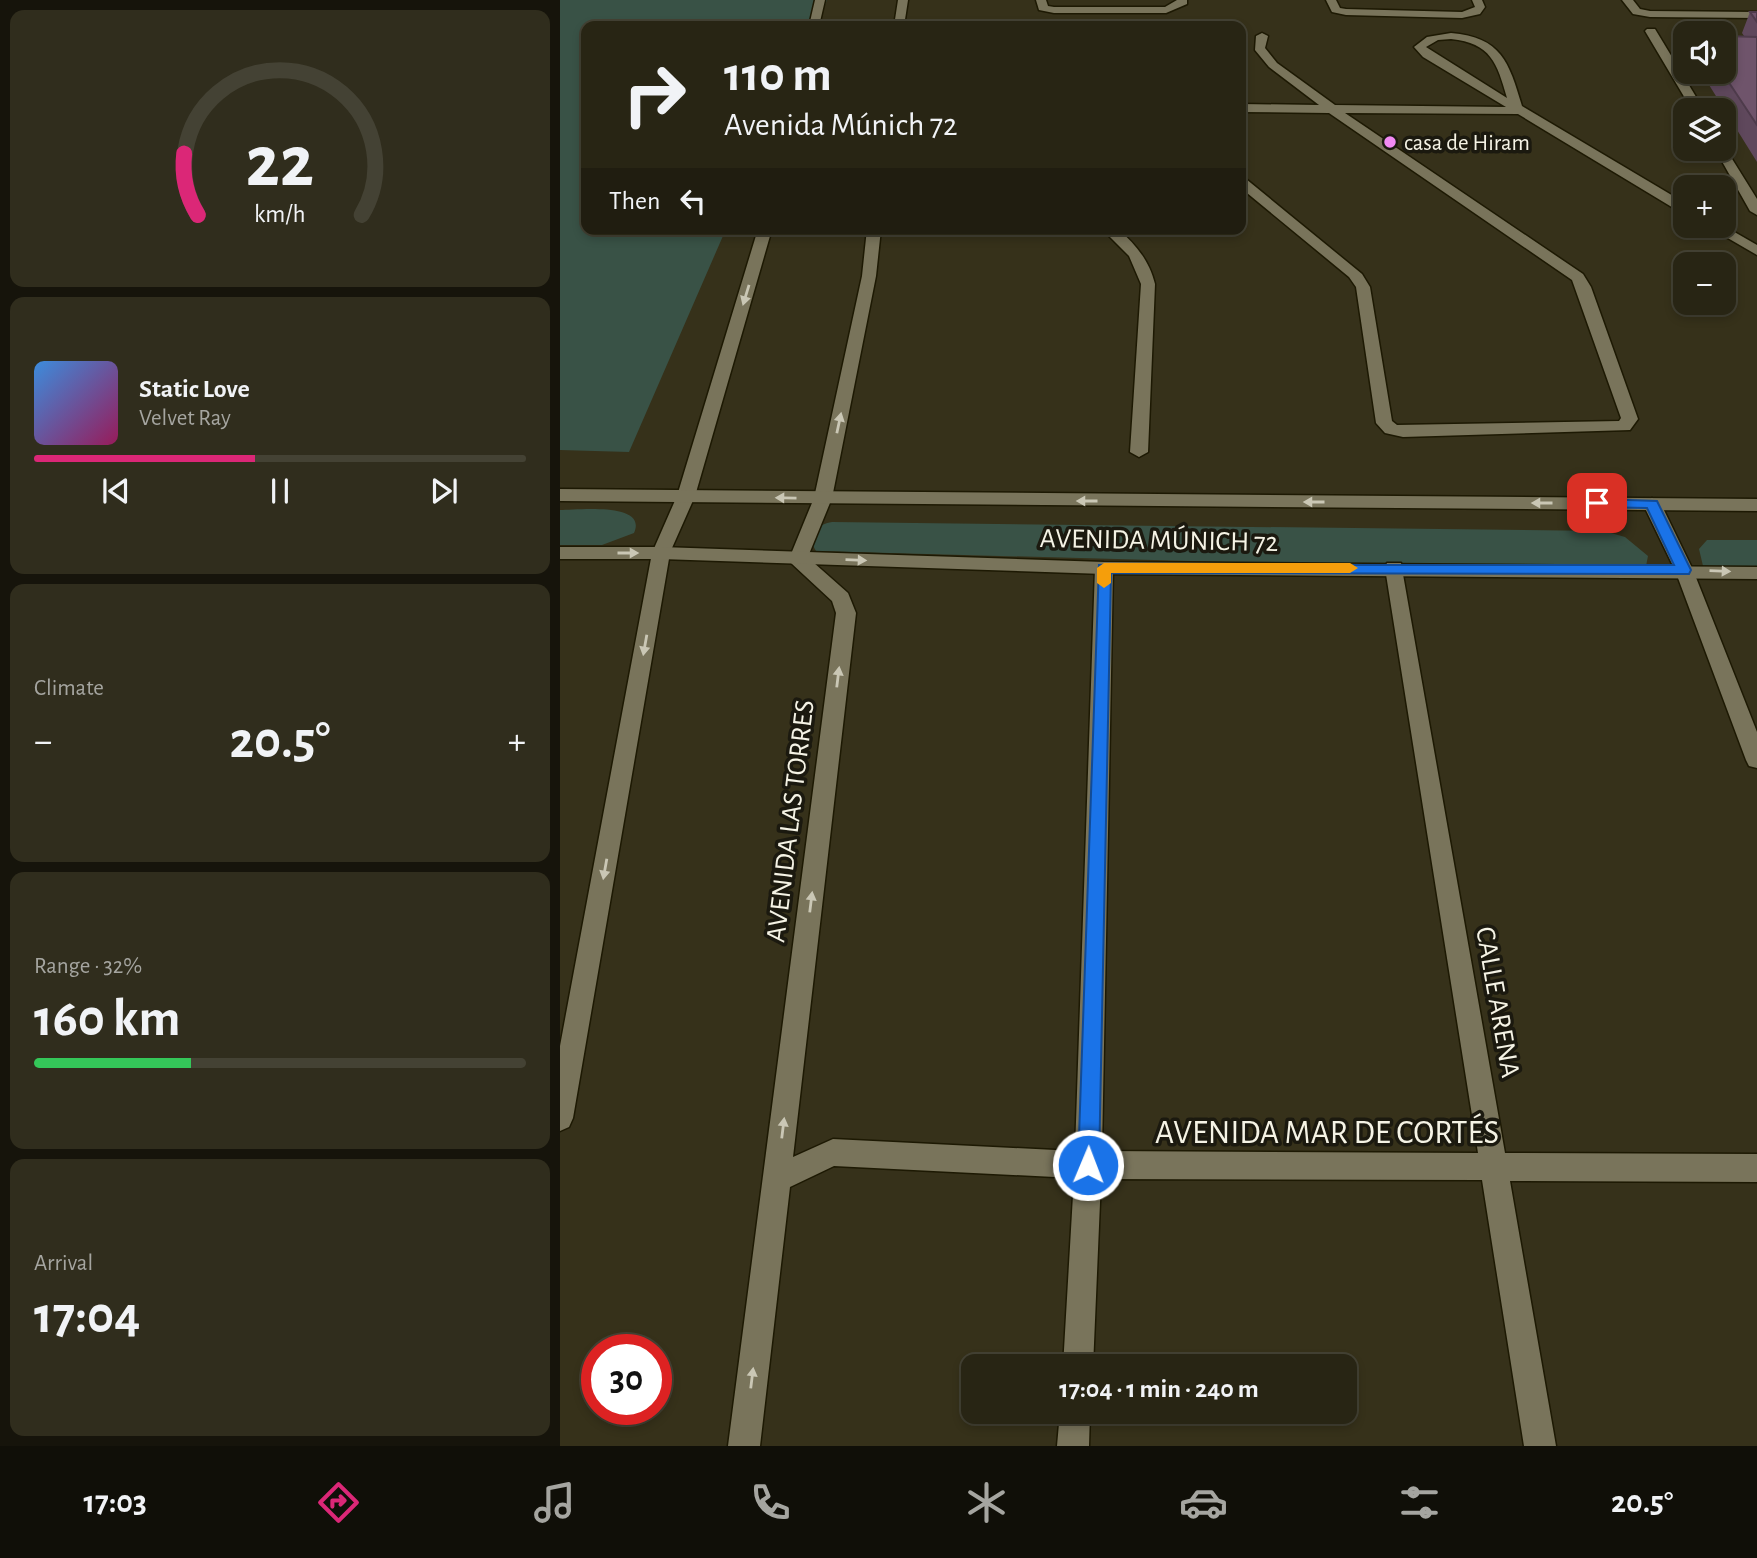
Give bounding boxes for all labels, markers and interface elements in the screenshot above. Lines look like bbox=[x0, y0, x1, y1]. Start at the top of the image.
map controls bbox=[1673, 21, 1736, 315]
button: sound bbox=[1673, 21, 1736, 84]
icon: right bbox=[609, 49, 700, 140]
text: 110 m bbox=[724, 51, 832, 100]
button: layers bbox=[1673, 98, 1736, 161]
text: Avenida Múnich 72 bbox=[724, 109, 958, 141]
text: 22 bbox=[246, 127, 314, 200]
place label: casa de Hiram bbox=[1404, 132, 1530, 155]
marker: casa de Hiram bbox=[1382, 134, 1398, 150]
button: + bbox=[1673, 175, 1736, 238]
icon: left bbox=[674, 182, 712, 220]
text: Then bbox=[609, 188, 660, 214]
text: km/h bbox=[254, 201, 306, 226]
button: − bbox=[1673, 252, 1736, 315]
one-way arrow bbox=[740, 284, 750, 305]
text: Static Love bbox=[139, 376, 250, 402]
text: Velvet Ray bbox=[139, 407, 231, 430]
one-way arrow bbox=[833, 412, 844, 434]
icon: previous bbox=[97, 472, 135, 510]
icon: pause bbox=[261, 472, 299, 510]
icon: next bbox=[425, 472, 463, 510]
pin bbox=[1567, 473, 1627, 533]
icon: arrive bbox=[1578, 484, 1616, 522]
one-way arrow bbox=[775, 492, 797, 503]
one-way arrow bbox=[1076, 495, 1098, 507]
one-way arrow bbox=[1303, 496, 1325, 508]
one-way arrow bbox=[1531, 497, 1553, 509]
street label: AVENIDA MÚNICH 72 bbox=[1039, 522, 1279, 557]
one-way arrow bbox=[617, 547, 639, 559]
one-way arrow bbox=[845, 555, 867, 566]
one-way arrow bbox=[1709, 566, 1731, 577]
one-way arrow bbox=[639, 634, 650, 656]
one-way arrow bbox=[833, 665, 844, 687]
text: Climate bbox=[34, 677, 104, 700]
street label: AVENIDA LAS TORRES bbox=[762, 699, 820, 944]
text: 20.5° bbox=[229, 715, 331, 767]
text: − bbox=[34, 723, 52, 761]
text: + bbox=[508, 723, 526, 761]
one-way arrow bbox=[599, 858, 610, 880]
one-way arrow bbox=[805, 891, 816, 913]
street label: CALLE ARENA bbox=[1470, 925, 1524, 1080]
text: Range · 32% bbox=[34, 955, 142, 978]
text: 160 km bbox=[34, 993, 180, 1045]
street label: AVENIDA MAR DE CORTÉS bbox=[1155, 1113, 1499, 1150]
one-way arrow bbox=[777, 1117, 788, 1139]
position arrow bbox=[1051, 1128, 1125, 1202]
text: Arrival bbox=[34, 1252, 93, 1275]
text: 17:04 bbox=[34, 1290, 140, 1342]
speed limit sign: 30 bbox=[581, 1334, 672, 1425]
one-way arrow bbox=[747, 1367, 758, 1389]
text: 17:04 · 1 min · 240 m bbox=[1059, 1376, 1259, 1402]
icon: directions bbox=[314, 1478, 363, 1527]
icon: music bbox=[530, 1478, 579, 1527]
icon: phone bbox=[746, 1478, 795, 1527]
icon: climate bbox=[962, 1478, 1011, 1527]
icon: car bbox=[1179, 1478, 1228, 1527]
icon: filters bbox=[1395, 1478, 1444, 1527]
text: 17:03 bbox=[84, 1486, 147, 1518]
text: 20.5° bbox=[1611, 1486, 1673, 1518]

